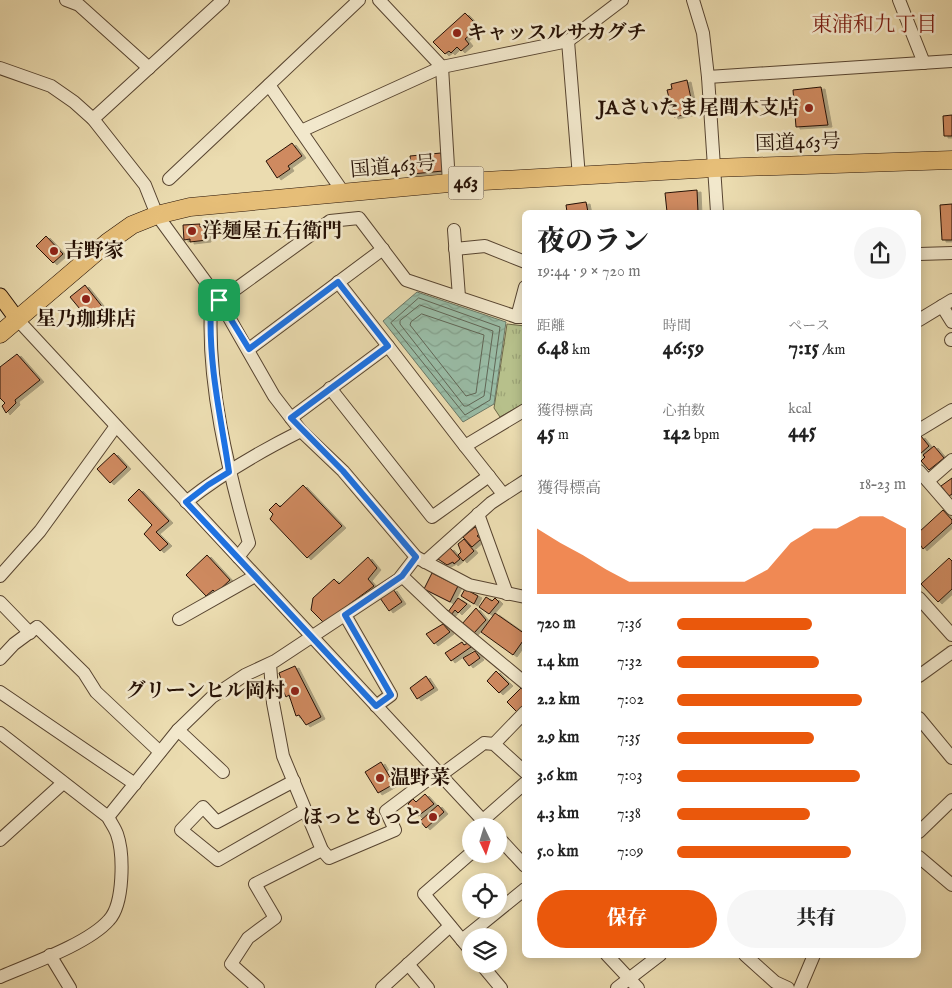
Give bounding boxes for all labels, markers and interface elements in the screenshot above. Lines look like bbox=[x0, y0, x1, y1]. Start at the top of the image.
district label: 東浦和九丁目 bbox=[811, 12, 937, 39]
place label: キャッスルサカグチ bbox=[467, 21, 647, 46]
marker: キャッスルサカグチ bbox=[451, 27, 463, 39]
place label: JAさいたま尾間木支店 bbox=[595, 96, 799, 121]
marker: JAさいたま尾間木支店 bbox=[803, 102, 815, 114]
street label: 国道463号 bbox=[755, 129, 841, 157]
street label: 国道463号 bbox=[349, 151, 437, 183]
road number: 463 bbox=[448, 167, 484, 200]
place label: 洋麺屋五右衛門 bbox=[202, 219, 342, 244]
marker: 洋麺屋五右衛門 bbox=[186, 225, 198, 237]
text: 夜のラン bbox=[537, 225, 649, 260]
button: share bbox=[854, 227, 906, 279]
place label: 吉野家 bbox=[64, 239, 124, 264]
marker: 吉野家 bbox=[48, 245, 60, 257]
text: 19:44 · 9 × 720 m bbox=[537, 262, 641, 282]
pin bbox=[198, 279, 240, 321]
icon: arrive bbox=[205, 286, 233, 314]
marker: 星乃珈琲店 bbox=[80, 293, 92, 305]
place label: 星乃珈琲店 bbox=[36, 307, 136, 332]
text: 距離 bbox=[537, 317, 565, 335]
text: 時間 bbox=[663, 317, 691, 335]
text: ペース bbox=[788, 317, 830, 335]
text: 6.48 bbox=[537, 335, 569, 362]
text: 46:59 bbox=[663, 335, 704, 362]
text: 7:15 bbox=[788, 335, 819, 362]
text: km bbox=[569, 341, 590, 359]
text: /km bbox=[819, 341, 845, 359]
text: kcal bbox=[788, 400, 812, 418]
text: 獲得標高 bbox=[537, 402, 593, 420]
text: 心拍数 bbox=[663, 402, 705, 420]
text: 445 bbox=[788, 418, 816, 445]
text: 45 bbox=[537, 420, 555, 447]
text: 142 bbox=[663, 420, 691, 447]
text: m bbox=[555, 426, 569, 444]
text: bpm bbox=[691, 426, 720, 444]
text: 18–23 m bbox=[859, 475, 906, 495]
text: 獲得標高 bbox=[537, 479, 601, 499]
text: 720 m bbox=[537, 614, 576, 634]
text: 7:36 bbox=[617, 614, 641, 634]
text: 1.4 km bbox=[537, 652, 579, 672]
text: 7:32 bbox=[617, 652, 642, 672]
place label: グリーンヒル岡村 bbox=[125, 679, 285, 704]
marker: グリーンヒル岡村 bbox=[289, 685, 301, 697]
text: 2.2 km bbox=[537, 690, 580, 710]
text: 7:02 bbox=[617, 690, 644, 710]
text: 2.9 km bbox=[537, 728, 579, 748]
text: 7:35 bbox=[617, 728, 640, 748]
place label: 温野菜 bbox=[390, 766, 450, 791]
text: 3.6 km bbox=[537, 766, 578, 786]
text: 7:03 bbox=[617, 766, 643, 786]
marker: 温野菜 bbox=[374, 772, 386, 784]
text: 4.3 km bbox=[537, 804, 579, 824]
text: 7:38 bbox=[617, 804, 641, 824]
place label: ほっともっと bbox=[303, 805, 423, 830]
marker: ほっともっと bbox=[427, 811, 439, 823]
north arrow bbox=[462, 818, 508, 862]
map controls bbox=[462, 818, 507, 973]
text: 5.0 km bbox=[537, 842, 579, 862]
text: 7:09 bbox=[617, 842, 644, 862]
button: locate bbox=[462, 873, 507, 918]
button: 保存 bbox=[537, 890, 717, 948]
button: 共有 bbox=[727, 890, 906, 948]
button: layers bbox=[462, 928, 507, 973]

